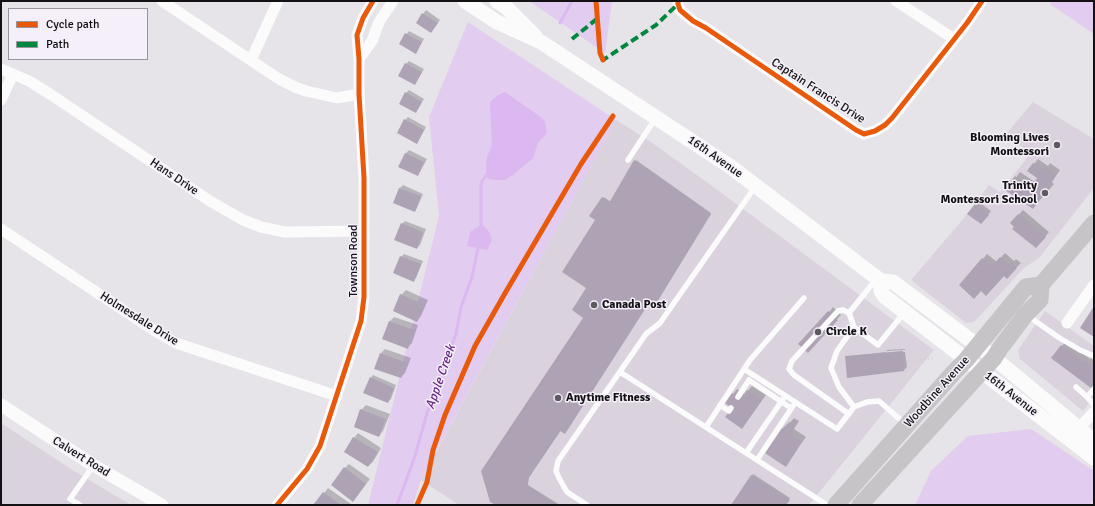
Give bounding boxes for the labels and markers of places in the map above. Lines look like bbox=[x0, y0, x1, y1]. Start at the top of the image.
place label: Blooming Lives Montessori bbox=[970, 131, 1049, 159]
marker: Blooming Lives Montessori bbox=[1052, 140, 1062, 150]
place label: Trinity Montessori School bbox=[941, 179, 1037, 207]
marker: Trinity Montessori School bbox=[1040, 188, 1050, 198]
place label: Canada Post bbox=[602, 298, 666, 312]
marker: Canada Post bbox=[589, 300, 599, 310]
place label: Circle K bbox=[826, 325, 867, 339]
marker: Circle K bbox=[813, 327, 823, 337]
place label: Anytime Fitness bbox=[566, 391, 650, 405]
marker: Anytime Fitness bbox=[553, 393, 563, 403]

